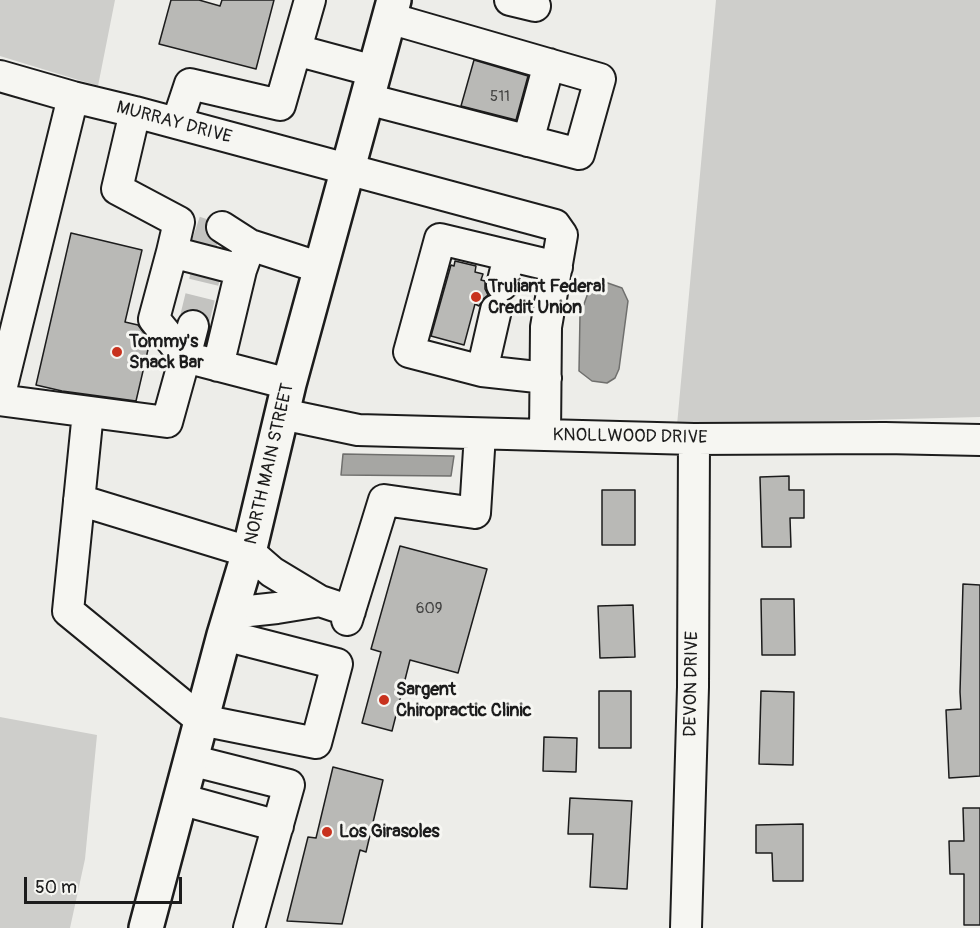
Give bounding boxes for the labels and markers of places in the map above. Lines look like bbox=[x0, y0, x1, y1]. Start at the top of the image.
place label: Truliant Federal Credit Union bbox=[488, 276, 606, 318]
marker: Truliant Federal Credit Union bbox=[469, 290, 483, 304]
place label: Tommy's Snack Bar bbox=[129, 331, 204, 374]
marker: Tommy's Snack Bar bbox=[110, 345, 124, 359]
place label: Sargent Chiropractic Clinic bbox=[396, 679, 532, 722]
marker: Sargent Chiropractic Clinic bbox=[377, 693, 391, 707]
place label: Los Girasoles bbox=[339, 821, 440, 843]
marker: Los Girasoles bbox=[320, 825, 334, 839]

